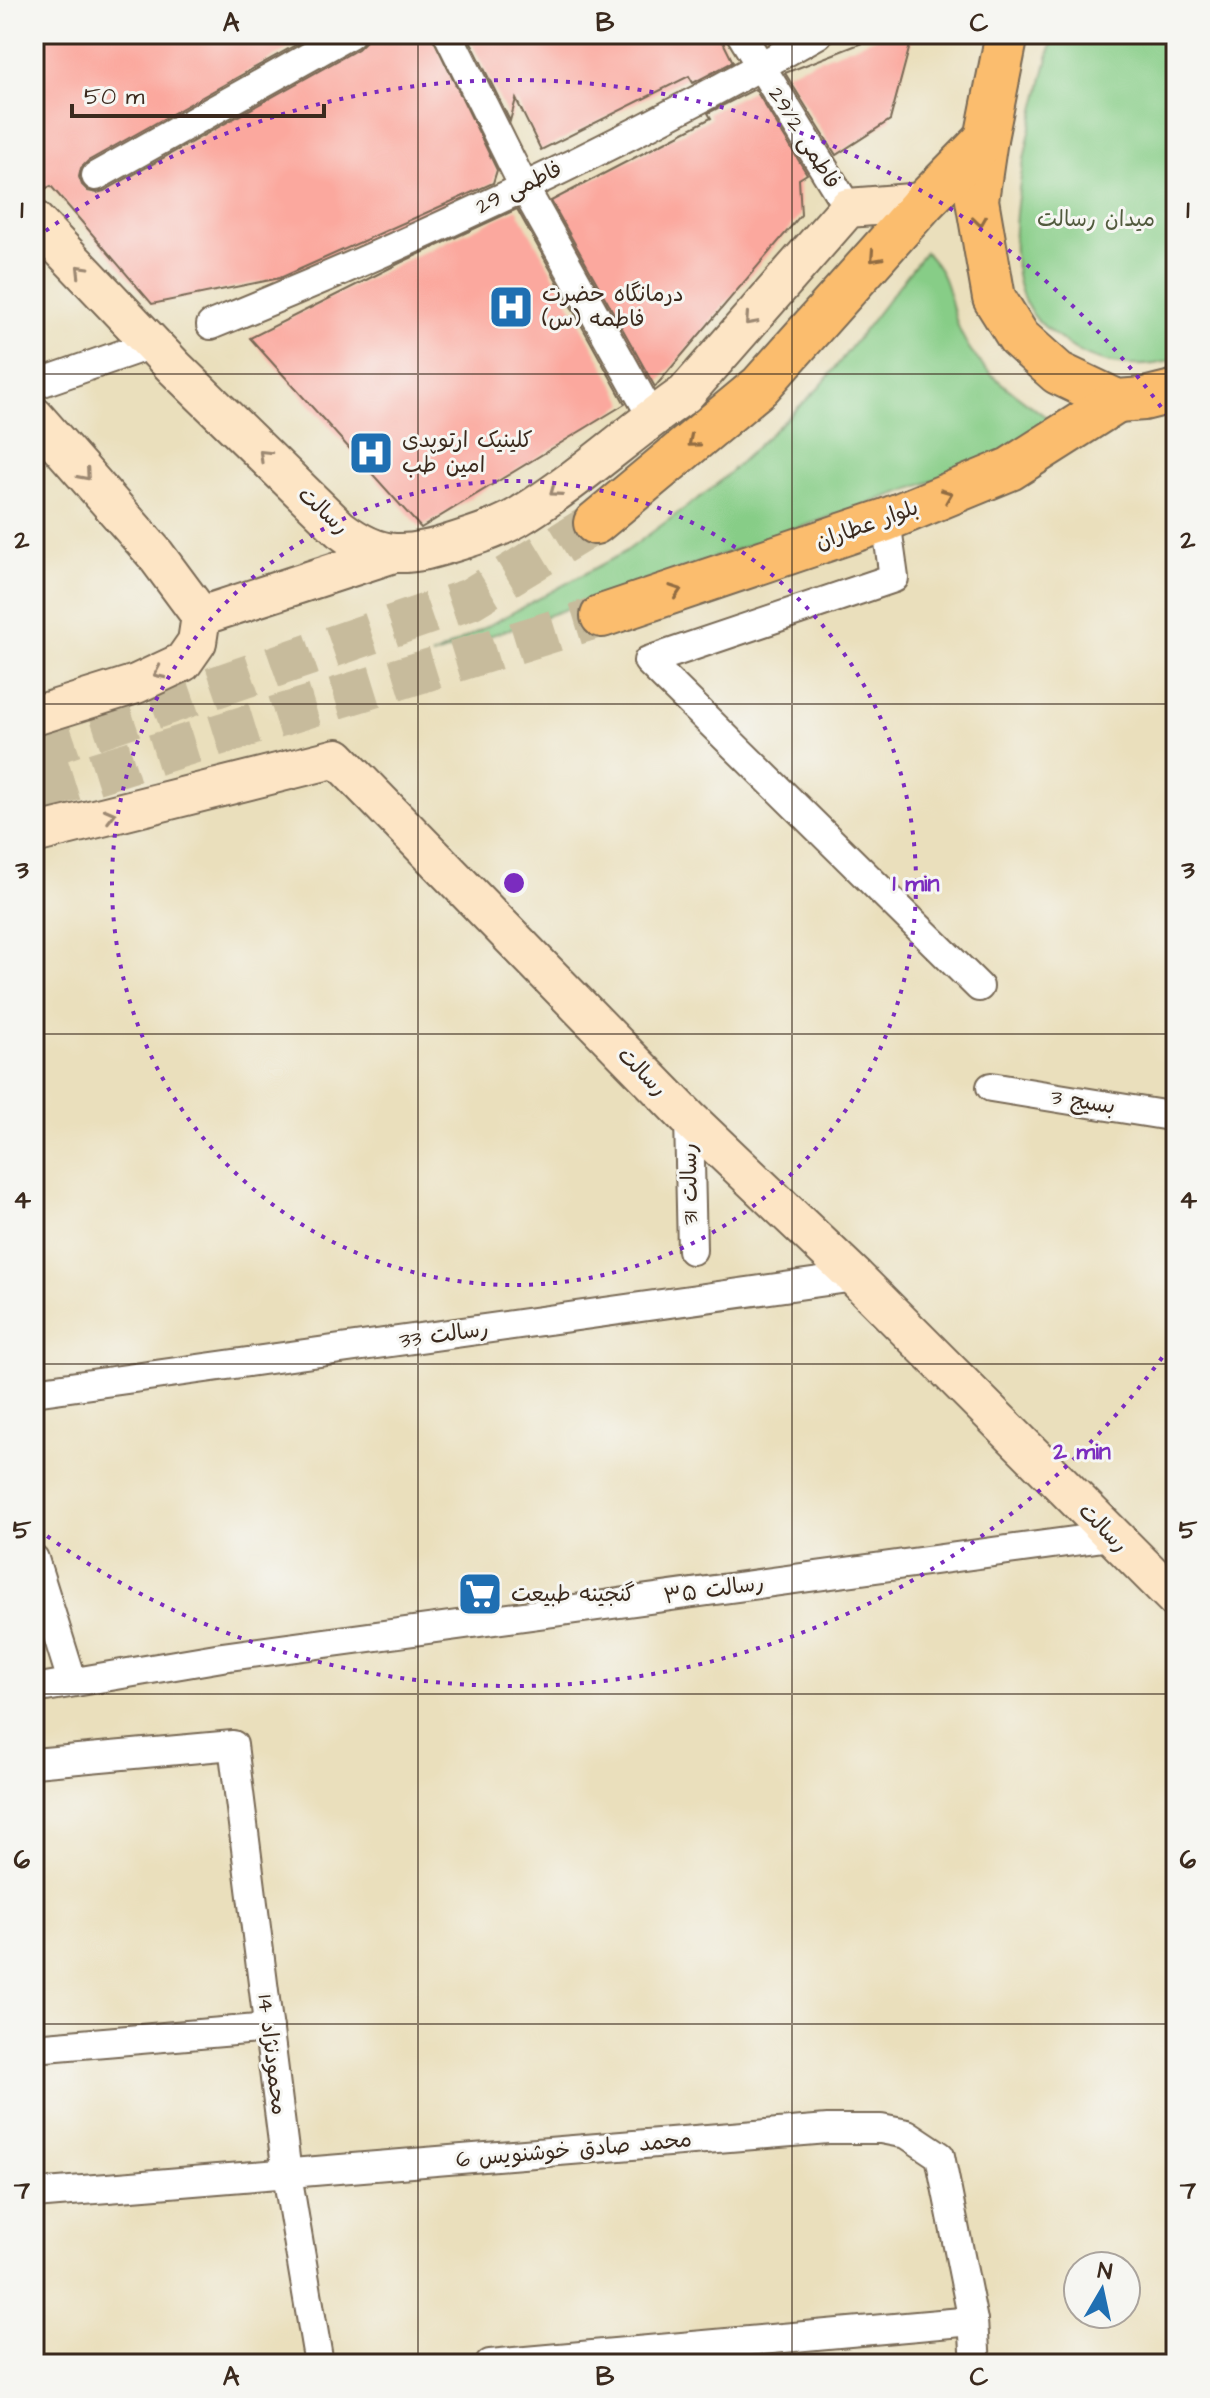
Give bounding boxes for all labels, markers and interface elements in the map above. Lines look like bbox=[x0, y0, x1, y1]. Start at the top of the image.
text: A bbox=[223, 5, 240, 41]
text: B bbox=[596, 5, 615, 41]
text: C bbox=[970, 5, 989, 41]
scale bar bbox=[72, 68, 324, 118]
text: 50 m bbox=[84, 80, 145, 114]
street label: فاطمی 29/2 bbox=[760, 81, 848, 195]
street label: فاطمی 29 bbox=[471, 154, 567, 222]
text: 1 bbox=[20, 192, 24, 228]
text: 1 bbox=[1186, 192, 1190, 228]
park label: میدان رسالت bbox=[1037, 204, 1155, 235]
one-way arrow bbox=[971, 214, 988, 228]
one-way arrow bbox=[870, 248, 885, 263]
one-way arrow bbox=[76, 265, 91, 279]
place label: درمانگاه حضرت فاطمه (س) bbox=[542, 279, 684, 335]
hospital icon: درمانگاه حضرت فاطمه (س) bbox=[487, 283, 535, 331]
one-way arrow bbox=[745, 311, 759, 326]
place label: کلینیک ارتوپدی امین طب bbox=[402, 425, 533, 481]
hospital icon: کلینیک ارتوپدی امین طب bbox=[347, 429, 395, 477]
one-way arrow bbox=[688, 432, 702, 447]
one-way arrow bbox=[259, 450, 273, 464]
one-way arrow bbox=[76, 466, 90, 481]
street label: رسالت bbox=[291, 480, 355, 542]
one-way arrow bbox=[550, 481, 564, 495]
one-way arrow bbox=[939, 488, 953, 504]
street label: بلوار عطاران bbox=[811, 492, 923, 558]
text: 2 bbox=[14, 522, 30, 558]
text: 2 bbox=[1180, 522, 1196, 558]
one-way arrow bbox=[668, 585, 682, 601]
one-way arrow bbox=[153, 664, 167, 680]
one-way arrow bbox=[102, 807, 116, 824]
text: 3 bbox=[14, 852, 29, 888]
text: 3 bbox=[1180, 852, 1195, 888]
text: 1 min bbox=[893, 867, 940, 901]
centre of rings bbox=[500, 869, 528, 897]
street label: رسالت bbox=[610, 1040, 674, 1104]
street label: بسیج 3 bbox=[1049, 1082, 1117, 1122]
street label: رسالت 31 bbox=[674, 1143, 706, 1225]
text: 4 bbox=[13, 1182, 31, 1218]
text: 4 bbox=[1179, 1182, 1197, 1218]
street label: رسالت 33 bbox=[397, 1313, 491, 1357]
text: 2 min bbox=[1052, 1435, 1111, 1469]
street label: رسالت bbox=[1071, 1496, 1135, 1560]
text: 5 bbox=[13, 1512, 32, 1548]
text: 5 bbox=[1179, 1512, 1198, 1548]
street label: رسالت ۳۵ bbox=[662, 1568, 766, 1612]
supermarket icon: گنجینه طبیعت bbox=[456, 1570, 504, 1618]
place label: گنجینه طبیعت bbox=[511, 1579, 635, 1610]
text: 6 bbox=[14, 1842, 31, 1878]
text: 6 bbox=[1180, 1842, 1197, 1878]
street label: محمودنژاد 14 bbox=[249, 1993, 295, 2117]
street label: محمد صادق خوشنویس 6 bbox=[455, 2124, 693, 2176]
text: 7 bbox=[13, 2172, 30, 2208]
text: 7 bbox=[1179, 2172, 1196, 2208]
north arrow bbox=[1062, 2250, 1142, 2330]
text: N bbox=[1096, 2255, 1114, 2288]
text: A bbox=[223, 2359, 240, 2395]
text: B bbox=[596, 2359, 615, 2395]
text: C bbox=[970, 2359, 989, 2395]

